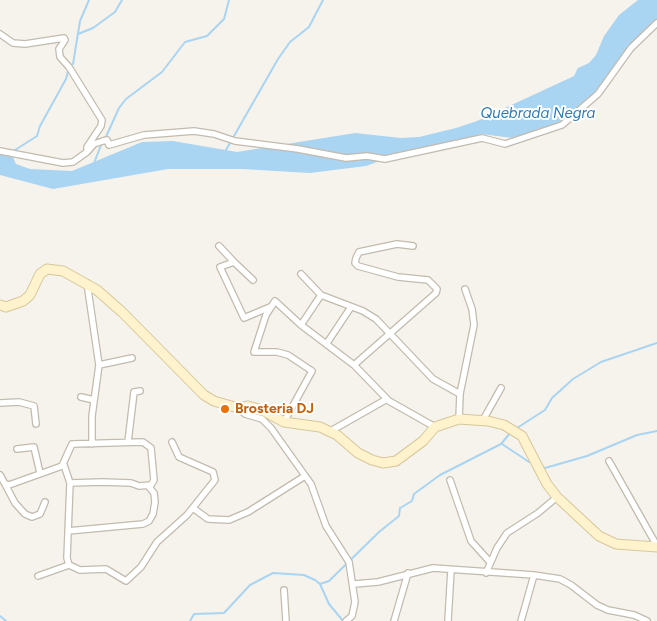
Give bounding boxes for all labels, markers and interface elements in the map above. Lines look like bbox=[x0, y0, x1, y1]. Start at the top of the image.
water label: Quebrada Negra bbox=[481, 105, 595, 123]
place label: Brosteria DJ bbox=[235, 401, 314, 417]
marker: Brosteria DJ bbox=[219, 403, 231, 415]

